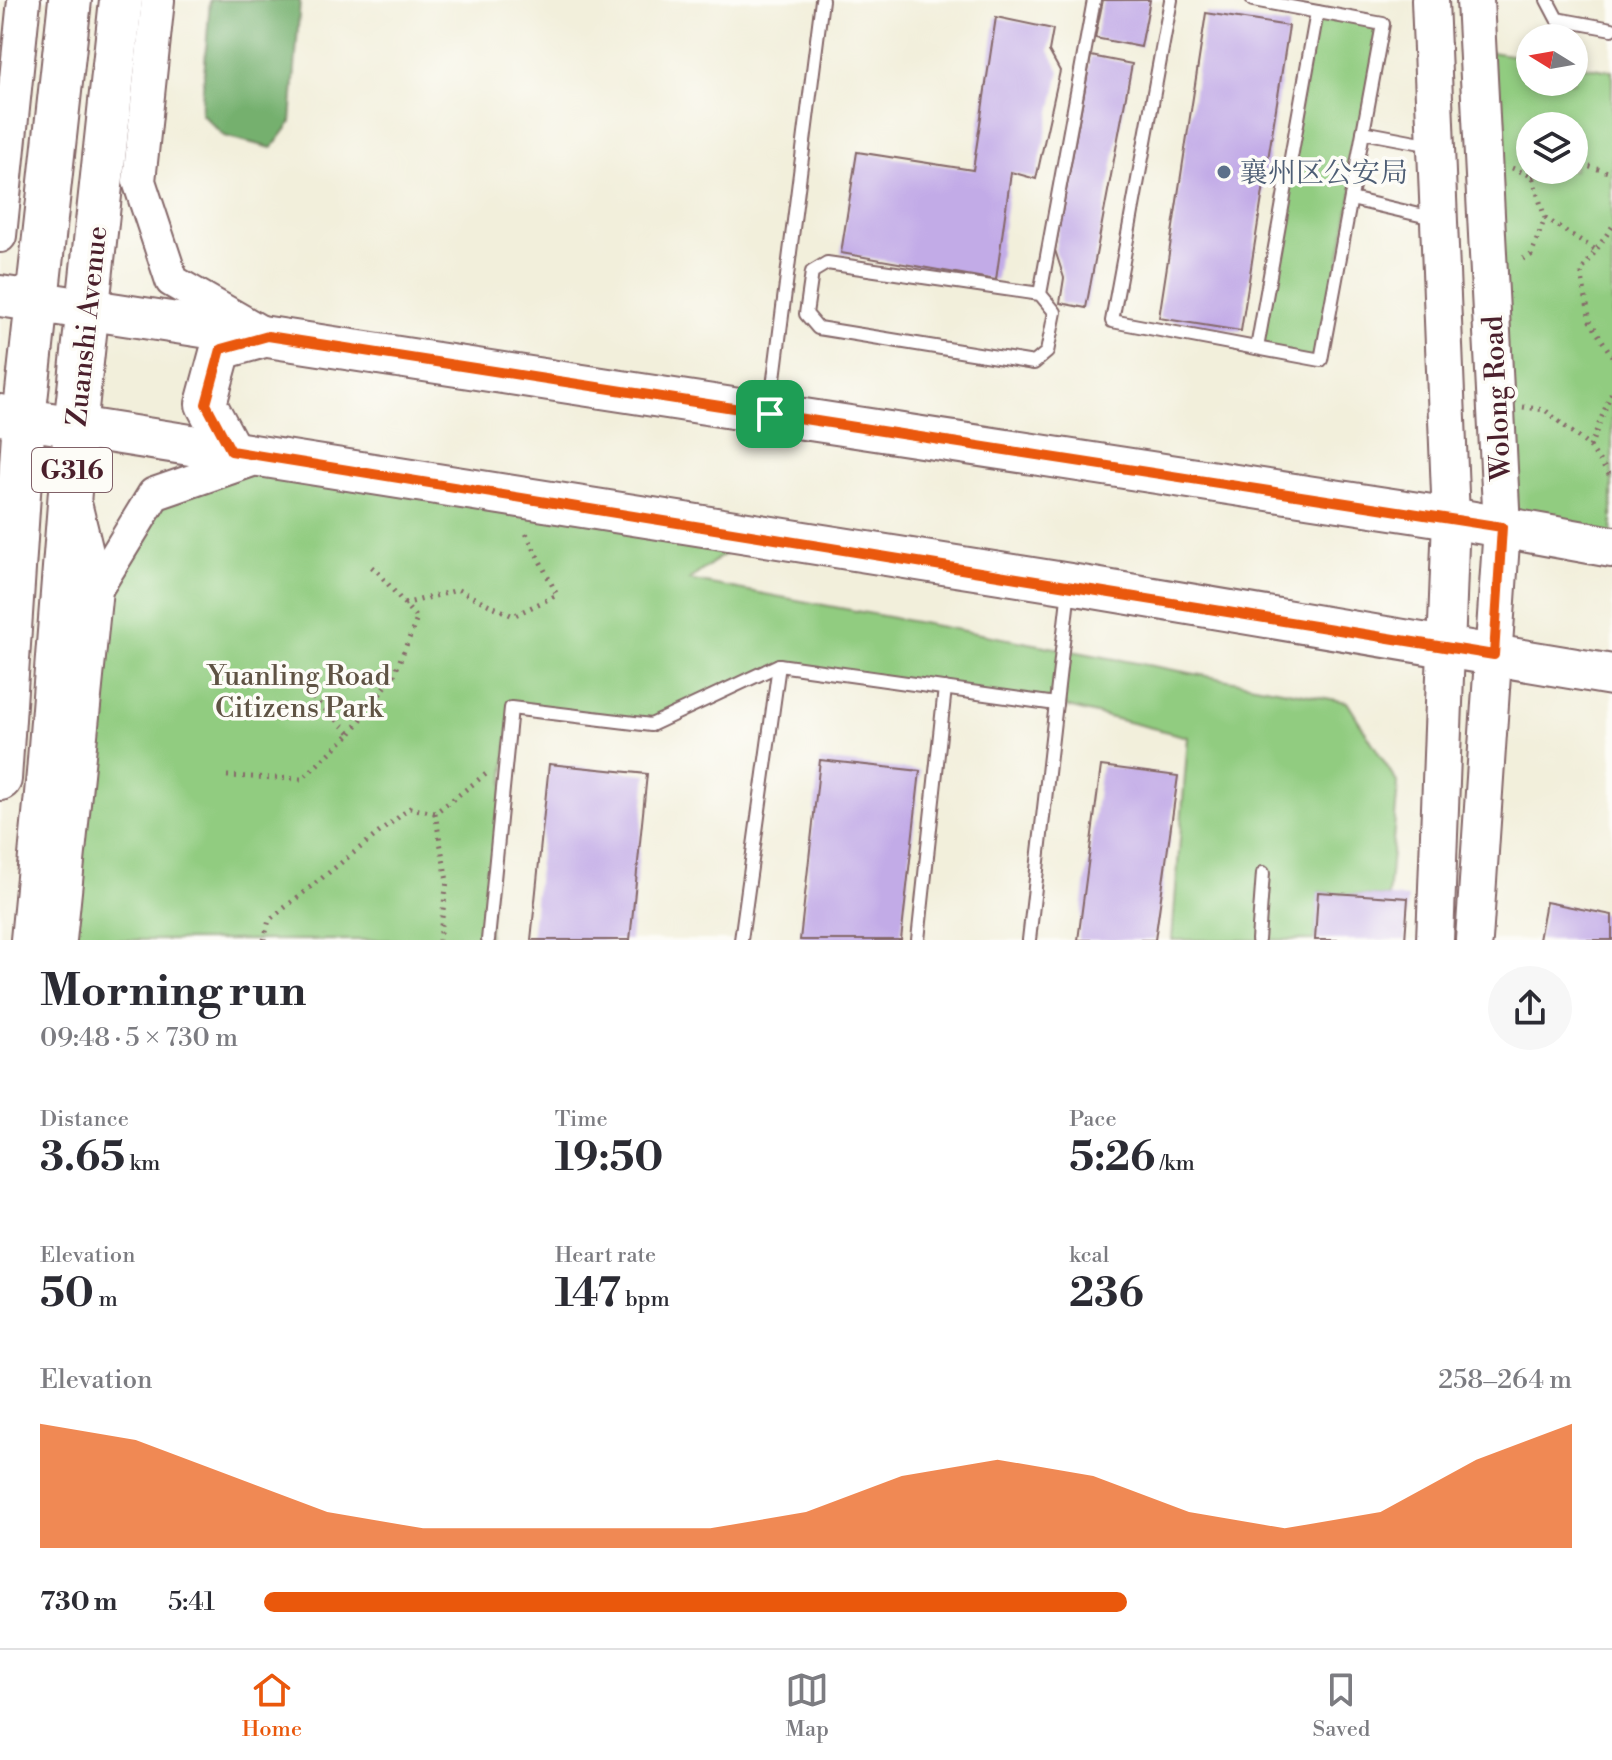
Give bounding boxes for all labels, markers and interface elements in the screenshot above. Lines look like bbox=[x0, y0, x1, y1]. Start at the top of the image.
north arrow bbox=[1516, 24, 1588, 96]
map controls bbox=[1516, 24, 1588, 184]
button: layers bbox=[1516, 112, 1588, 184]
place label: 襄州区公安局 bbox=[1240, 156, 1408, 191]
marker: 襄州区公安局 bbox=[1215, 163, 1233, 181]
street label: Zuanshi Avenue bbox=[60, 224, 115, 428]
street label: Wolong Road bbox=[1476, 314, 1519, 482]
pin bbox=[736, 380, 804, 448]
icon: arrive bbox=[748, 392, 792, 436]
road number: G316 bbox=[32, 448, 112, 492]
park label: Yuanling Road Citizens Park bbox=[206, 659, 391, 726]
text: Morning run bbox=[40, 964, 306, 1019]
button: share bbox=[1488, 966, 1572, 1050]
text: 09:48 · 5 × 730 m bbox=[40, 1022, 238, 1054]
text: Distance bbox=[40, 1106, 129, 1133]
text: Time bbox=[555, 1106, 608, 1133]
text: Pace bbox=[1069, 1106, 1117, 1133]
text: 3.65 bbox=[40, 1133, 125, 1183]
text: 19:50 bbox=[555, 1133, 663, 1183]
text: 5:26 bbox=[1069, 1133, 1155, 1183]
text: km bbox=[125, 1150, 160, 1177]
text: /km bbox=[1155, 1150, 1195, 1177]
text: Elevation bbox=[40, 1242, 135, 1269]
text: Heart rate bbox=[555, 1242, 656, 1269]
text: kcal bbox=[1069, 1242, 1109, 1269]
text: 50 bbox=[40, 1269, 94, 1319]
text: 147 bbox=[555, 1269, 621, 1319]
text: 236 bbox=[1069, 1269, 1144, 1319]
text: m bbox=[94, 1286, 118, 1313]
text: bpm bbox=[621, 1286, 670, 1313]
text: Elevation bbox=[40, 1364, 153, 1396]
text: 258–264 m bbox=[1438, 1364, 1572, 1396]
text: 730 m bbox=[40, 1586, 117, 1618]
text: 5:41 bbox=[168, 1586, 215, 1618]
tab: Home bbox=[242, 1668, 302, 1743]
tab: Map bbox=[785, 1668, 829, 1743]
tab: Saved bbox=[1313, 1668, 1370, 1743]

